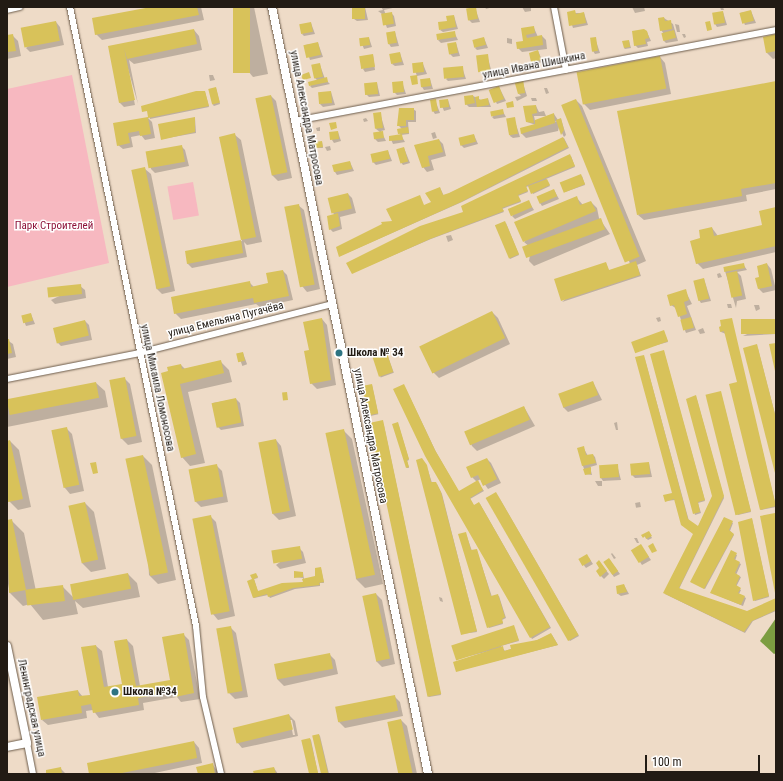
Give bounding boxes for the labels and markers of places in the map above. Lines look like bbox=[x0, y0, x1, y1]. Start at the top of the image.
place label: Школа № 34 bbox=[347, 346, 403, 360]
marker: Школа № 34 bbox=[334, 348, 344, 358]
place label: Школа №34 bbox=[123, 685, 177, 699]
marker: Школа №34 bbox=[110, 687, 120, 697]

